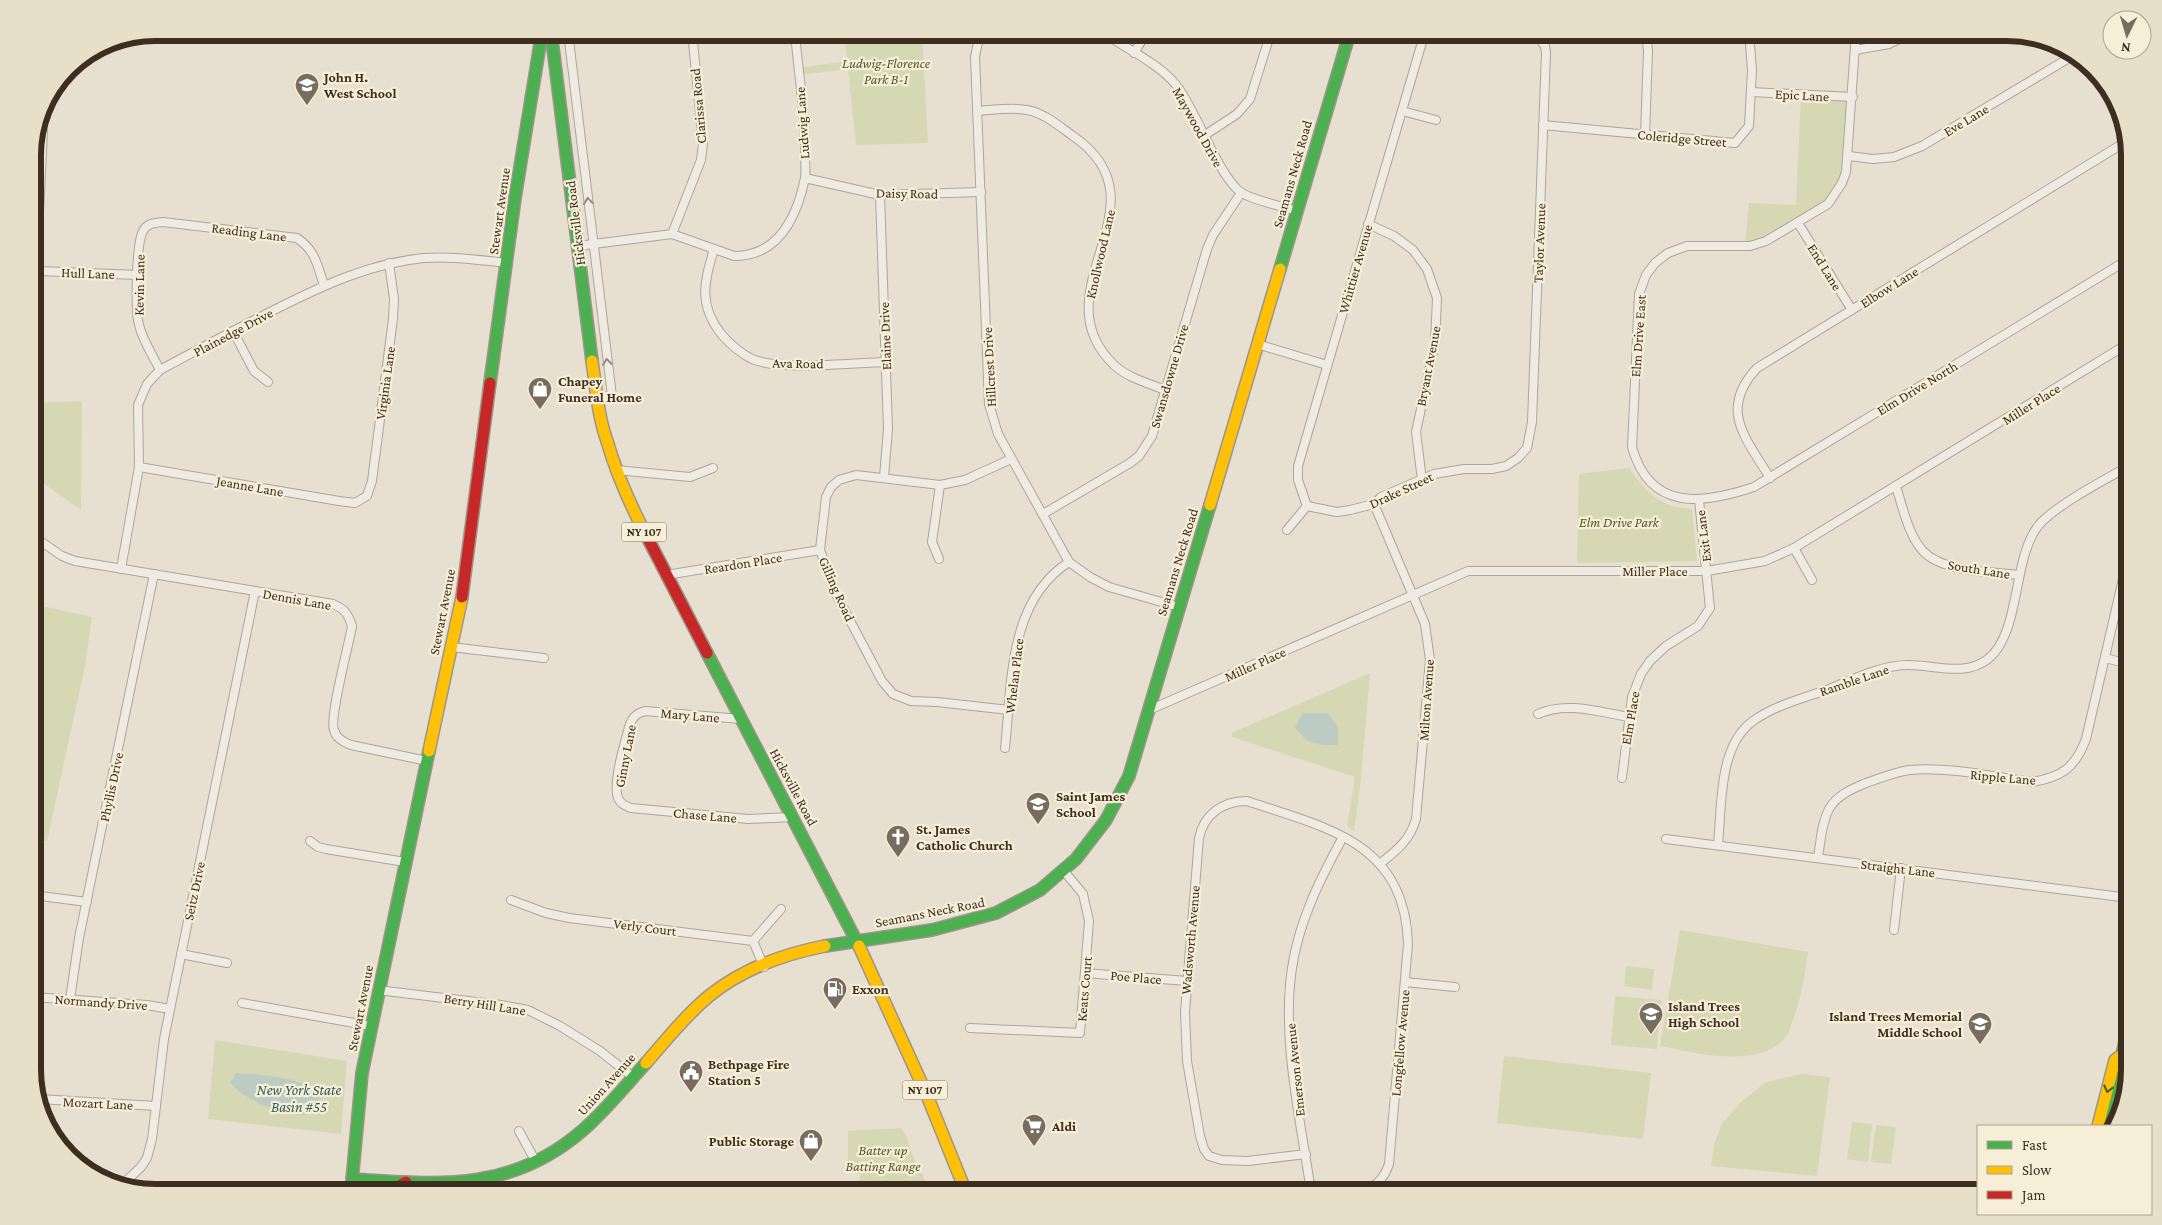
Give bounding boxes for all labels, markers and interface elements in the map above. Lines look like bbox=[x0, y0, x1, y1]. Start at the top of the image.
north arrow bbox=[2102, 10, 2152, 60]
text: N bbox=[2120, 40, 2131, 56]
park label: Ludwig-Florence Park B-1 bbox=[842, 55, 931, 87]
street label: Clarissa Road bbox=[687, 67, 709, 144]
place label: John H. West School bbox=[322, 69, 396, 101]
school or university icon: John H. West School bbox=[294, 72, 320, 106]
street label: Maywood Drive bbox=[1169, 84, 1227, 170]
street label: Ludwig Lane bbox=[792, 86, 812, 160]
street label: Epic Lane bbox=[1775, 86, 1829, 104]
street label: Eve Lane bbox=[1941, 100, 1991, 140]
street label: Seamans Neck Road bbox=[1269, 118, 1315, 230]
street label: Coleridge Street bbox=[1637, 126, 1728, 150]
street label: Stewart Avenue bbox=[485, 167, 513, 255]
street label: Hicksville Road bbox=[562, 179, 588, 266]
street label: Daisy Road bbox=[876, 184, 939, 202]
one-way arrow bbox=[583, 196, 594, 204]
street label: Taylor Avenue bbox=[1530, 203, 1548, 283]
street label: Knollwood Lane bbox=[1082, 208, 1118, 300]
street label: Reading Lane bbox=[211, 219, 287, 245]
street label: Whittier Avenue bbox=[1335, 223, 1375, 315]
street label: End Lane bbox=[1804, 241, 1846, 293]
street label: Kevin Lane bbox=[130, 254, 148, 316]
street label: Elbow Lane bbox=[1857, 263, 1921, 311]
street label: Hull Lane bbox=[61, 264, 115, 282]
street label: Elm Drive East bbox=[1627, 294, 1649, 378]
street label: Elaine Drive bbox=[876, 302, 894, 370]
street label: Plainedge Drive bbox=[190, 304, 276, 360]
street label: Swansdowne Drive bbox=[1147, 322, 1191, 430]
street label: Bryant Avenue bbox=[1412, 324, 1444, 408]
street label: Hillcrest Drive bbox=[979, 327, 999, 407]
street label: Virginia Lane bbox=[372, 345, 398, 421]
street label: Ava Road bbox=[772, 355, 825, 371]
street label: Elm Drive North bbox=[1874, 357, 1961, 418]
one-way arrow bbox=[603, 358, 613, 366]
place label: Chapey Funeral Home bbox=[558, 373, 642, 405]
shop icon: Chapey Funeral Home bbox=[527, 376, 553, 410]
street label: Miller Place bbox=[1999, 380, 2063, 428]
street label: Drake Street bbox=[1366, 468, 1436, 512]
street label: Jeanne Lane bbox=[213, 472, 285, 500]
street label: Seamans Neck Road bbox=[1153, 506, 1201, 618]
street label: Exit Lane bbox=[1692, 509, 1714, 563]
park label: Elm Drive Park bbox=[1579, 514, 1660, 530]
road number: NY 107 bbox=[622, 522, 666, 542]
street label: Reardon Place bbox=[703, 549, 783, 577]
street label: Gilling Road bbox=[816, 554, 859, 624]
street label: South Lane bbox=[1947, 556, 2011, 582]
street label: Miller Place bbox=[1622, 563, 1688, 579]
street label: Stewart Avenue bbox=[426, 568, 458, 656]
street label: Dennis Lane bbox=[261, 585, 333, 613]
street label: Whelan Place bbox=[1001, 637, 1027, 715]
street label: Miller Place bbox=[1222, 643, 1288, 685]
street label: Milton Avenue bbox=[1415, 659, 1437, 741]
street label: Ramble Lane bbox=[1817, 661, 1891, 699]
street label: Elm Place bbox=[1617, 690, 1643, 746]
street label: Mary Lane bbox=[660, 704, 720, 726]
street label: Ginny Lane bbox=[611, 723, 639, 789]
street label: Hicksville Road bbox=[767, 746, 821, 829]
street label: Phyllis Drive bbox=[96, 751, 126, 823]
street label: Ripple Lane bbox=[1970, 766, 2036, 788]
place label: Saint James School bbox=[1056, 788, 1125, 820]
school or university icon: Saint James School bbox=[1025, 791, 1051, 825]
street label: Chase Lane bbox=[673, 804, 737, 826]
place label: St. James Catholic Church bbox=[916, 821, 1013, 853]
church icon: St. James Catholic Church bbox=[885, 824, 911, 858]
street label: Straight Lane bbox=[1860, 856, 1936, 880]
street label: Seitz Drive bbox=[180, 860, 208, 922]
street label: Wadsworth Avenue bbox=[1177, 885, 1203, 995]
street label: Seamans Neck Road bbox=[874, 893, 987, 930]
street label: Verly Court bbox=[613, 915, 678, 939]
street label: Keats Court bbox=[1073, 955, 1095, 1022]
street label: Stewart Avenue bbox=[344, 964, 376, 1052]
street label: Poe Place bbox=[1110, 967, 1162, 987]
fuel station icon: Exxon bbox=[822, 976, 848, 1010]
place label: Exxon bbox=[852, 981, 889, 997]
street label: Longfellow Avenue bbox=[1387, 989, 1413, 1097]
street label: Berry Hill Lane bbox=[443, 990, 527, 1018]
street label: Normandy Drive bbox=[54, 991, 148, 1013]
place label: Island Trees High School bbox=[1668, 998, 1740, 1030]
school or university icon: Island Trees High School bbox=[1638, 1001, 1664, 1035]
place label: Island Trees Memorial Middle School bbox=[1829, 1008, 1962, 1040]
school or university icon: Island Trees Memorial Middle School bbox=[1967, 1011, 1993, 1045]
street label: Emerson Avenue bbox=[1282, 1023, 1308, 1117]
street label: Union Avenue bbox=[574, 1049, 638, 1119]
place label: Bethpage Fire Station 5 bbox=[708, 1056, 790, 1088]
public building icon: Bethpage Fire Station 5 bbox=[678, 1059, 704, 1093]
road number: NY 107 bbox=[902, 1080, 948, 1100]
water label: New York State Basin #55 bbox=[257, 1082, 341, 1115]
one-way arrow bbox=[2103, 1085, 2114, 1093]
street label: Mozart Lane bbox=[62, 1093, 134, 1113]
supermarket icon: Aldi bbox=[1021, 1113, 1047, 1147]
place label: Aldi bbox=[1051, 1118, 1076, 1134]
legend bbox=[1977, 1125, 2152, 1215]
shop icon: Public Storage bbox=[798, 1128, 824, 1162]
place label: Public Storage bbox=[709, 1133, 794, 1149]
text: Fast bbox=[2022, 1137, 2048, 1153]
park label: Batter up Batting Range bbox=[846, 1142, 921, 1174]
text: Slow bbox=[2022, 1162, 2052, 1178]
text: Jam bbox=[2020, 1187, 2045, 1204]

